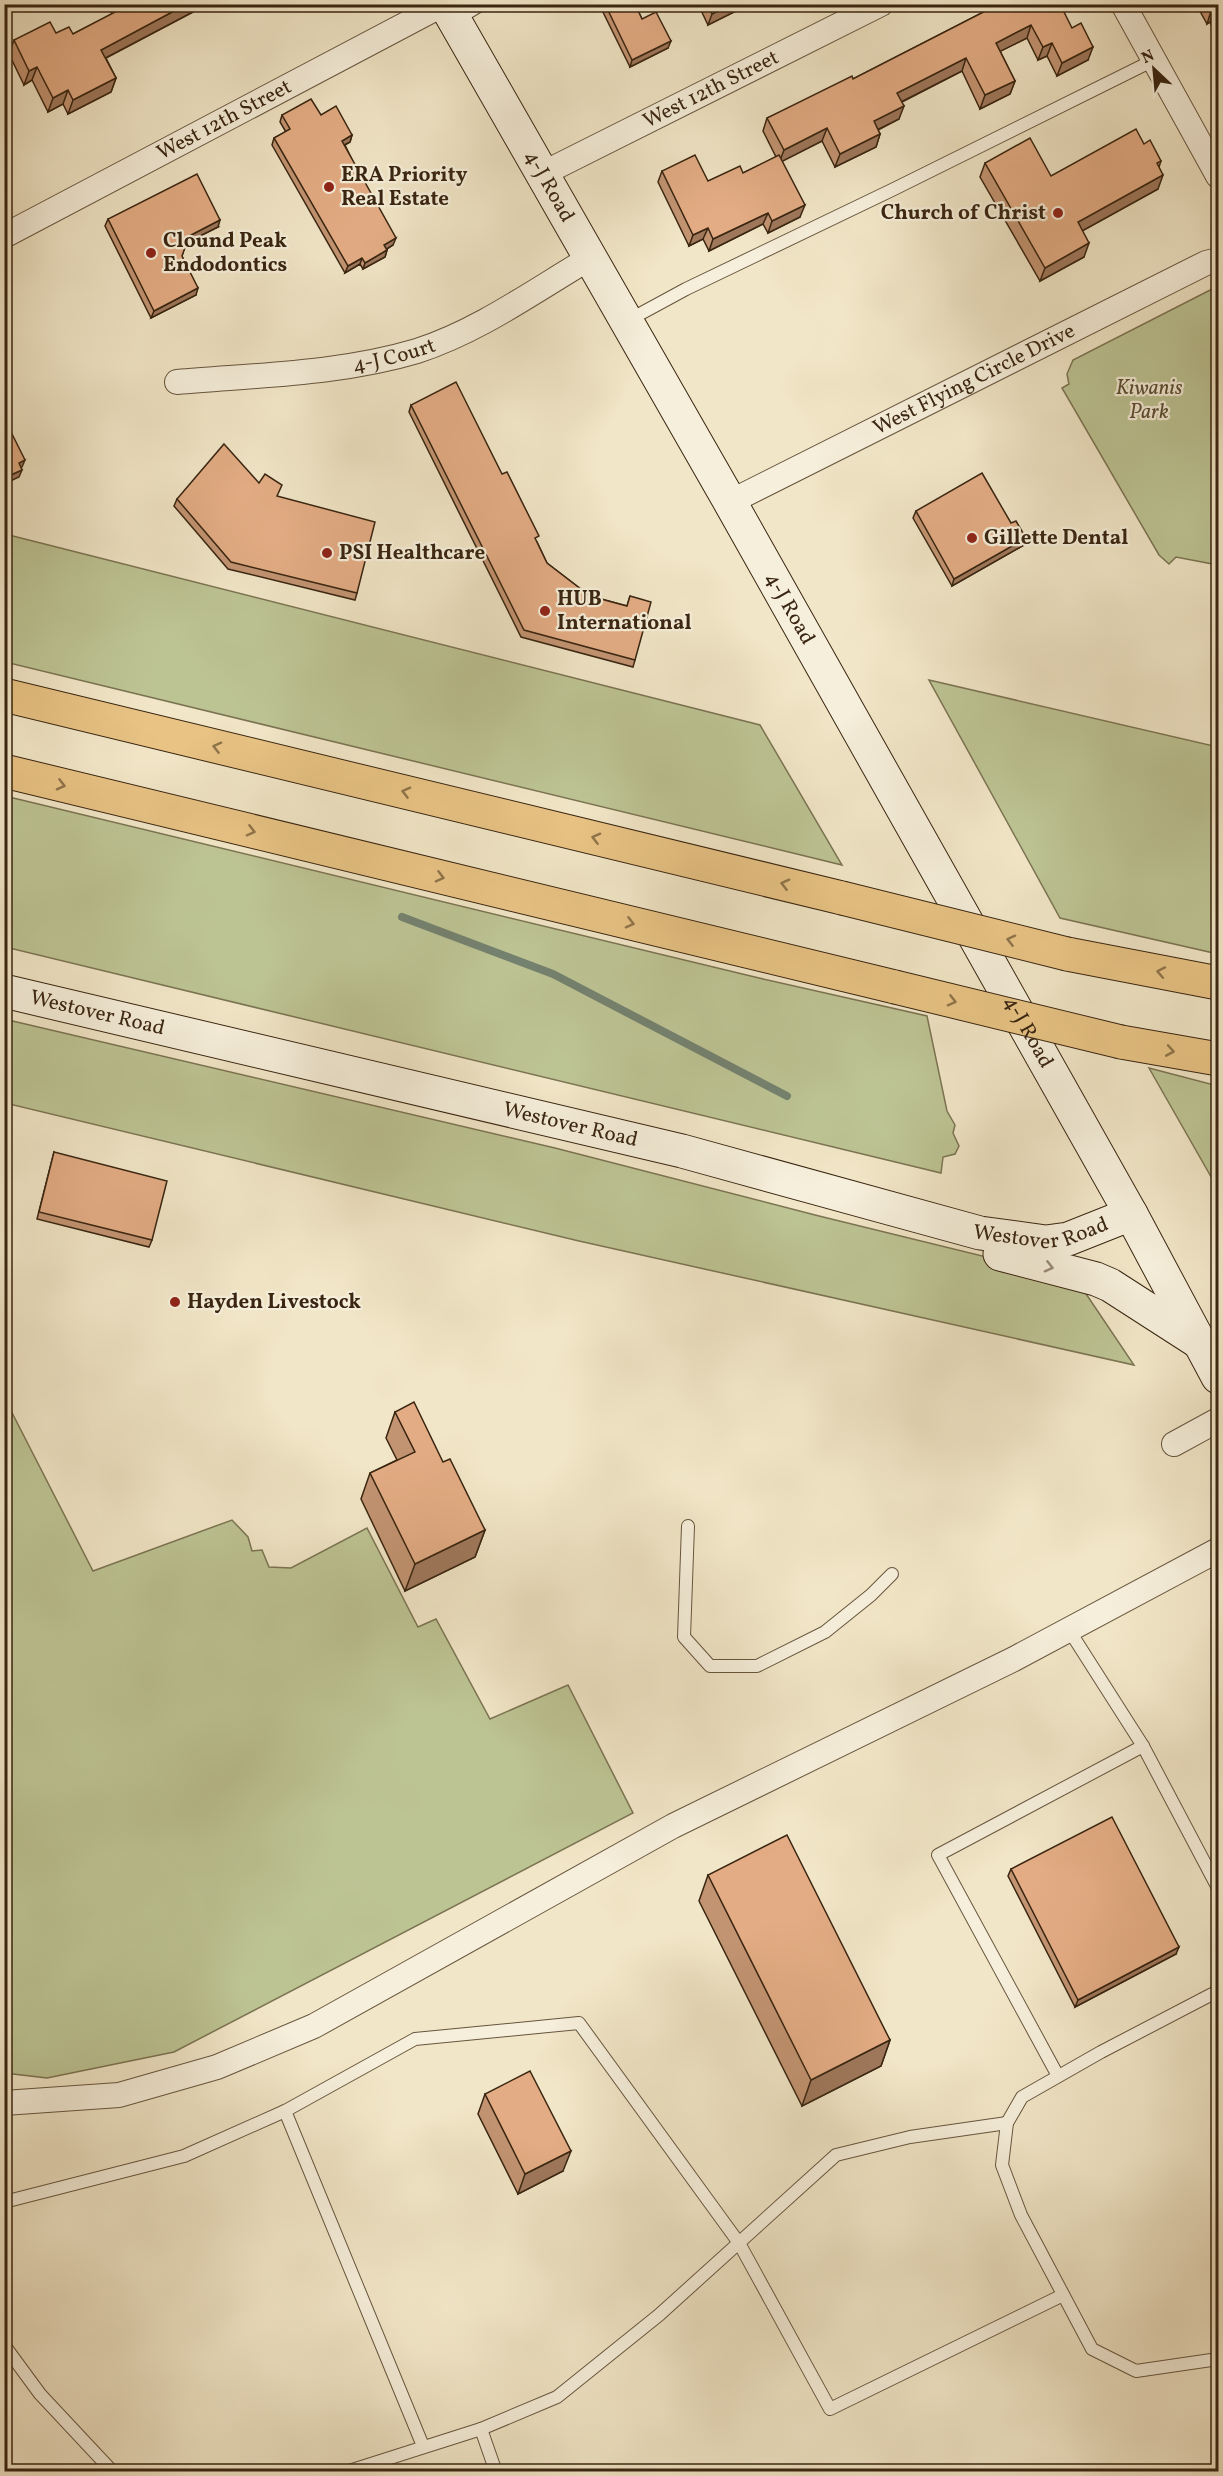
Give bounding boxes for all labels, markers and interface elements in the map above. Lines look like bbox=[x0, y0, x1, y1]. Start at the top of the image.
north arrow bbox=[1124, 39, 1184, 99]
street label: West 12th Street bbox=[638, 43, 784, 136]
text: N bbox=[1138, 45, 1159, 70]
street label: West 12th Street bbox=[152, 72, 297, 167]
street label: 4-J Road bbox=[517, 145, 582, 228]
place label: ERA Priority Real Estate bbox=[341, 161, 468, 214]
marker: ERA Priority Real Estate bbox=[322, 180, 336, 194]
place label: Church of Christ bbox=[881, 199, 1046, 228]
marker: Church of Christ bbox=[1051, 206, 1065, 220]
place label: Clound Peak Endodontics bbox=[163, 227, 287, 280]
marker: Clound Peak Endodontics bbox=[144, 246, 158, 260]
street label: West Flying Circle Drive bbox=[868, 317, 1080, 442]
street label: 4-J Court bbox=[350, 331, 440, 380]
park label: Kiwanis Park bbox=[1116, 374, 1183, 427]
place label: Gillette Dental bbox=[984, 524, 1128, 553]
marker: Gillette Dental bbox=[965, 531, 979, 545]
place label: PSI Healthcare bbox=[339, 539, 485, 568]
marker: PSI Healthcare bbox=[320, 546, 334, 560]
street label: 4-J Road bbox=[758, 567, 822, 650]
place label: HUB International bbox=[557, 585, 692, 638]
marker: HUB International bbox=[538, 604, 552, 618]
one-way arrow bbox=[212, 741, 222, 754]
one-way arrow bbox=[56, 778, 66, 791]
one-way arrow bbox=[401, 787, 411, 800]
one-way arrow bbox=[246, 824, 256, 837]
one-way arrow bbox=[591, 833, 601, 846]
one-way arrow bbox=[435, 870, 445, 883]
one-way arrow bbox=[780, 879, 790, 892]
one-way arrow bbox=[625, 916, 635, 929]
one-way arrow bbox=[1006, 934, 1016, 947]
one-way arrow bbox=[1156, 966, 1166, 979]
street label: Westover Road bbox=[27, 983, 168, 1043]
street label: 4-J Road bbox=[996, 990, 1061, 1074]
one-way arrow bbox=[946, 994, 956, 1007]
one-way arrow bbox=[1165, 1044, 1175, 1057]
street label: Westover Road bbox=[500, 1095, 641, 1155]
street label: Westover Road bbox=[971, 1210, 1113, 1257]
one-way arrow bbox=[1043, 1260, 1054, 1272]
place label: Hayden Livestock bbox=[187, 1288, 361, 1317]
marker: Hayden Livestock bbox=[168, 1295, 182, 1309]

